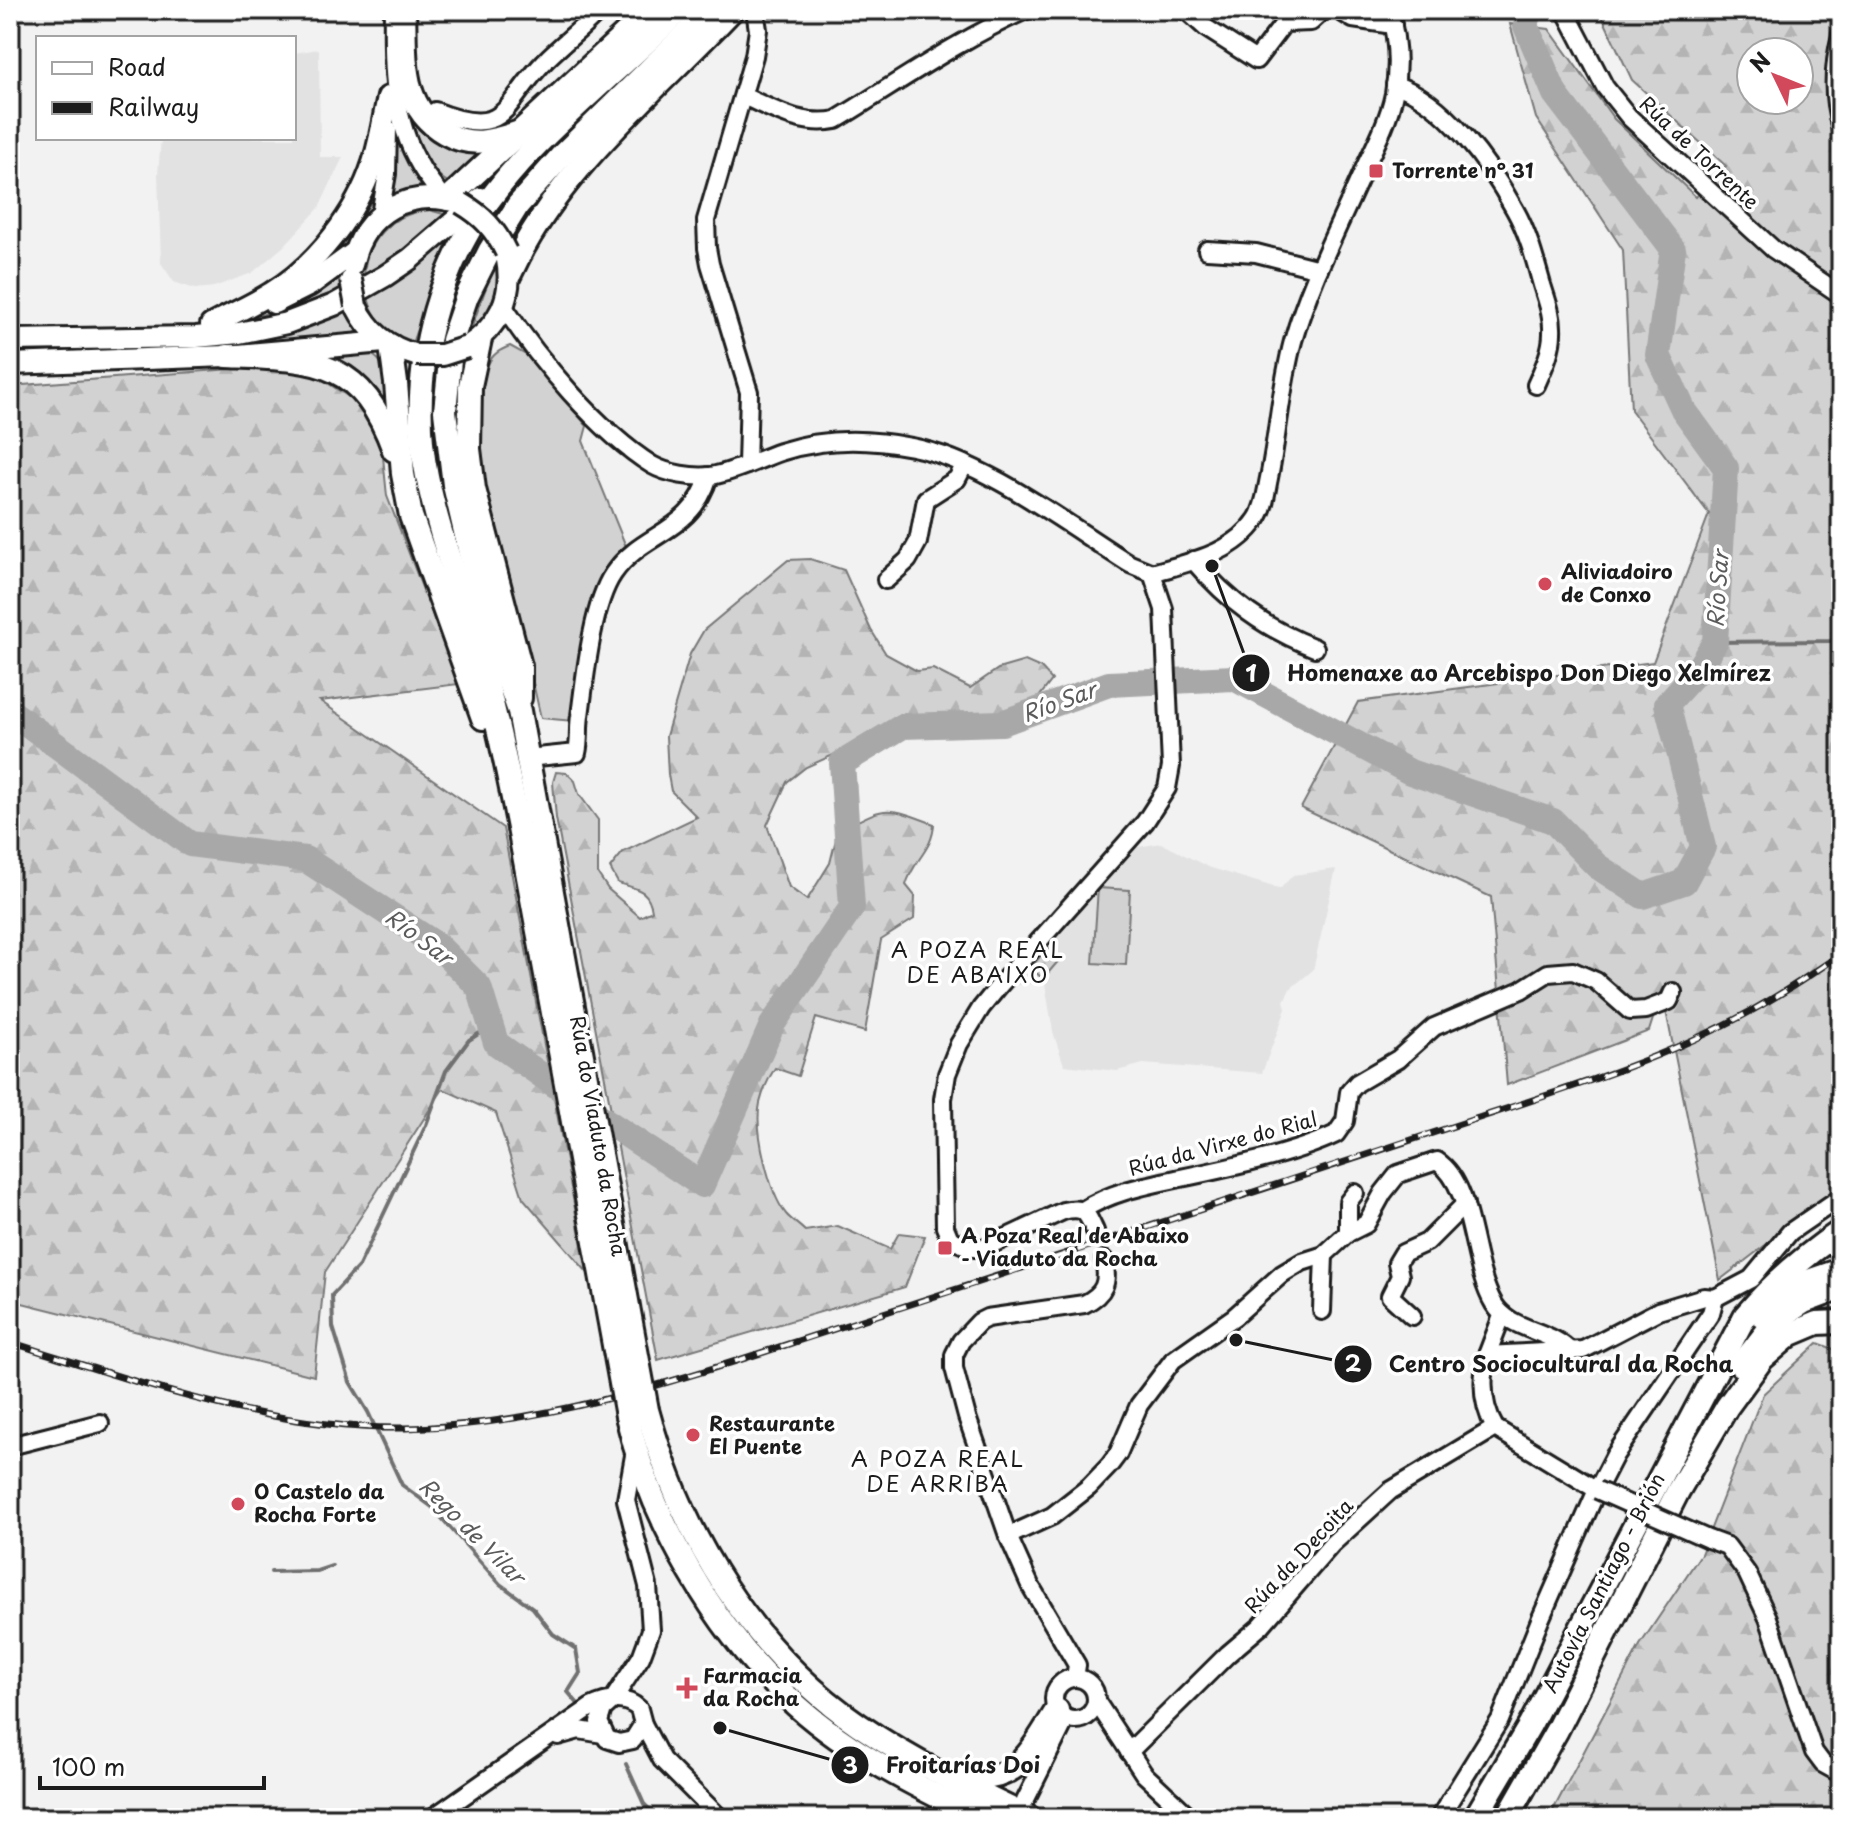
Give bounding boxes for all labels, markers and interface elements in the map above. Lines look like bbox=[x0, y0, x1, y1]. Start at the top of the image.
legend bbox=[36, 36, 296, 140]
north arrow bbox=[1735, 36, 1815, 116]
text: N bbox=[1741, 44, 1777, 79]
text: Road bbox=[108, 48, 166, 84]
text: Railway bbox=[108, 88, 199, 124]
street label: Rúa de Torrente bbox=[1633, 89, 1766, 216]
place label: Torrente n° 31 bbox=[1392, 155, 1533, 185]
marker: Torrente n° 31 bbox=[1367, 162, 1385, 180]
water label: Río Sar bbox=[1697, 546, 1736, 628]
place label: Aliviadoiro de Conxo bbox=[1561, 556, 1673, 609]
marker: Aliviadoiro de Conxo bbox=[1536, 575, 1554, 593]
callout: Homenaxe ao Arcebispo Don Diego Xelmírez bbox=[1231, 650, 1788, 696]
text: 1 bbox=[1245, 654, 1257, 690]
text: Homenaxe ao Arcebispo Don Diego Xelmírez bbox=[1287, 655, 1771, 688]
water label: Río Sar bbox=[1017, 671, 1103, 729]
water label: Río Sar bbox=[379, 900, 463, 974]
district label: A POZA REAL DE ABAIXO bbox=[891, 932, 1065, 990]
street label: Rúa do Viaduto da Rocha bbox=[563, 1013, 635, 1259]
street label: Rúa da Virxe do Rial bbox=[1125, 1103, 1320, 1183]
place label: A Poza Real de Abaixo - Viaduto da Rocha bbox=[961, 1220, 1189, 1273]
marker: A Poza Real de Abaixo - Viaduto da Rocha bbox=[936, 1239, 954, 1257]
callout: Centro Sociocultural da Rocha bbox=[1333, 1341, 1749, 1387]
text: 2 bbox=[1345, 1344, 1362, 1380]
text: Centro Sociocultural da Rocha bbox=[1389, 1346, 1733, 1379]
place label: Restaurante El Puente bbox=[709, 1408, 835, 1461]
marker: Restaurante El Puente bbox=[684, 1426, 702, 1444]
district label: A POZA REAL DE ARRIBA bbox=[851, 1441, 1025, 1499]
street label: Autovía Santiago - Brión bbox=[1535, 1467, 1672, 1698]
water label: Rego de Vilar bbox=[413, 1469, 536, 1593]
place label: O Castelo da Rocha Forte bbox=[254, 1476, 385, 1529]
street label: Rúa da Decoita bbox=[1237, 1491, 1360, 1619]
marker: O Castelo da Rocha Forte bbox=[229, 1495, 247, 1513]
place label: Farmacia da Rocha bbox=[703, 1660, 802, 1713]
marker: Farmacia da Rocha bbox=[678, 1679, 696, 1697]
scale bar bbox=[40, 1740, 264, 1790]
callout: Froitarías Doi bbox=[830, 1742, 1057, 1788]
text: 3 bbox=[842, 1746, 858, 1782]
text: Froitarías Doi bbox=[886, 1747, 1040, 1780]
text: 100 m bbox=[52, 1748, 125, 1784]

